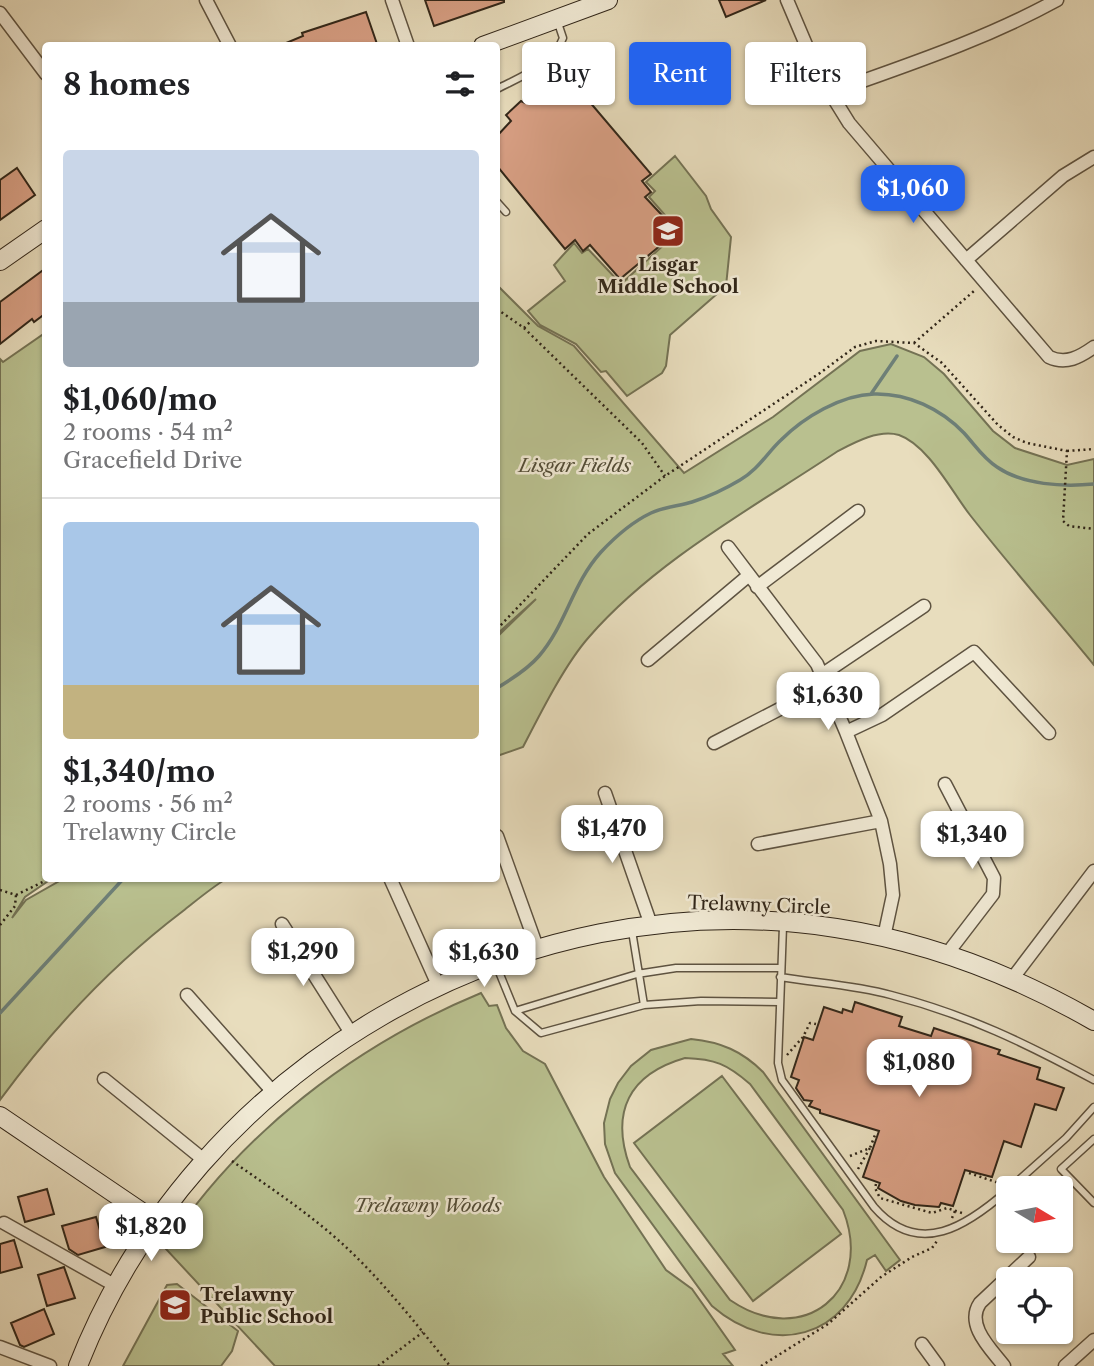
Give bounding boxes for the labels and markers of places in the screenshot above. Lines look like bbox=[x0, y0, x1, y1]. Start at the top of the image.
pin: $1,060 bbox=[856, 166, 970, 225]
school or university icon: Lisgar Middle School bbox=[649, 212, 687, 250]
place label: Lisgar Middle School bbox=[597, 253, 739, 298]
pin: $1,630 bbox=[771, 672, 885, 732]
pin: $1,470 bbox=[555, 806, 669, 865]
pin: $1,340 bbox=[915, 812, 1029, 871]
pin: $1,290 bbox=[246, 928, 360, 988]
pin: $1,630 bbox=[427, 930, 541, 989]
pin: $1,080 bbox=[862, 1040, 976, 1099]
pin: $1,820 bbox=[94, 1204, 208, 1263]
place label: Trelawny Public School bbox=[200, 1283, 334, 1328]
school or university icon: Trelawny Public School bbox=[156, 1286, 194, 1324]

